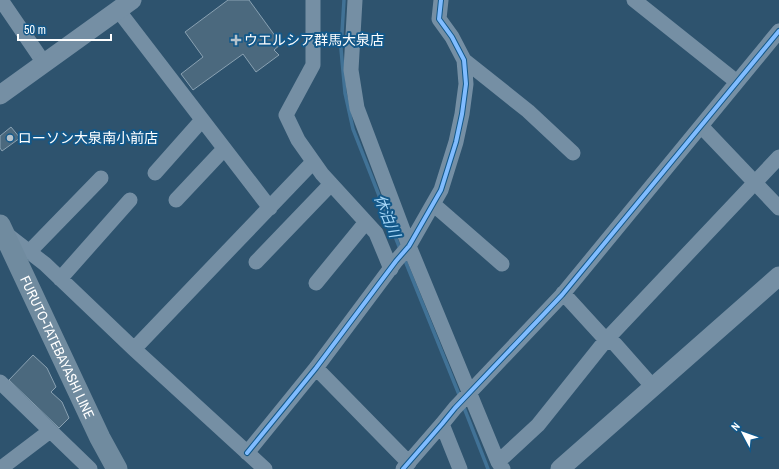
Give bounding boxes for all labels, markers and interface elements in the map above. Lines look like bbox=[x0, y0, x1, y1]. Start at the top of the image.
scale bar bbox=[18, 16, 111, 42]
text: 50 m bbox=[24, 22, 46, 38]
place label: ウエルシア群馬大泉店 bbox=[244, 31, 384, 49]
marker: ウエルシア群馬大泉店 bbox=[231, 35, 241, 45]
place label: ローソン大泉南小前店 bbox=[18, 129, 158, 147]
marker: ローソン大泉南小前店 bbox=[5, 133, 15, 143]
water label: 休泊川 bbox=[369, 191, 406, 242]
street label: FURUTO-TATEBAYASHI LINE bbox=[16, 273, 99, 422]
north arrow bbox=[723, 413, 763, 453]
text: N bbox=[728, 419, 743, 433]

